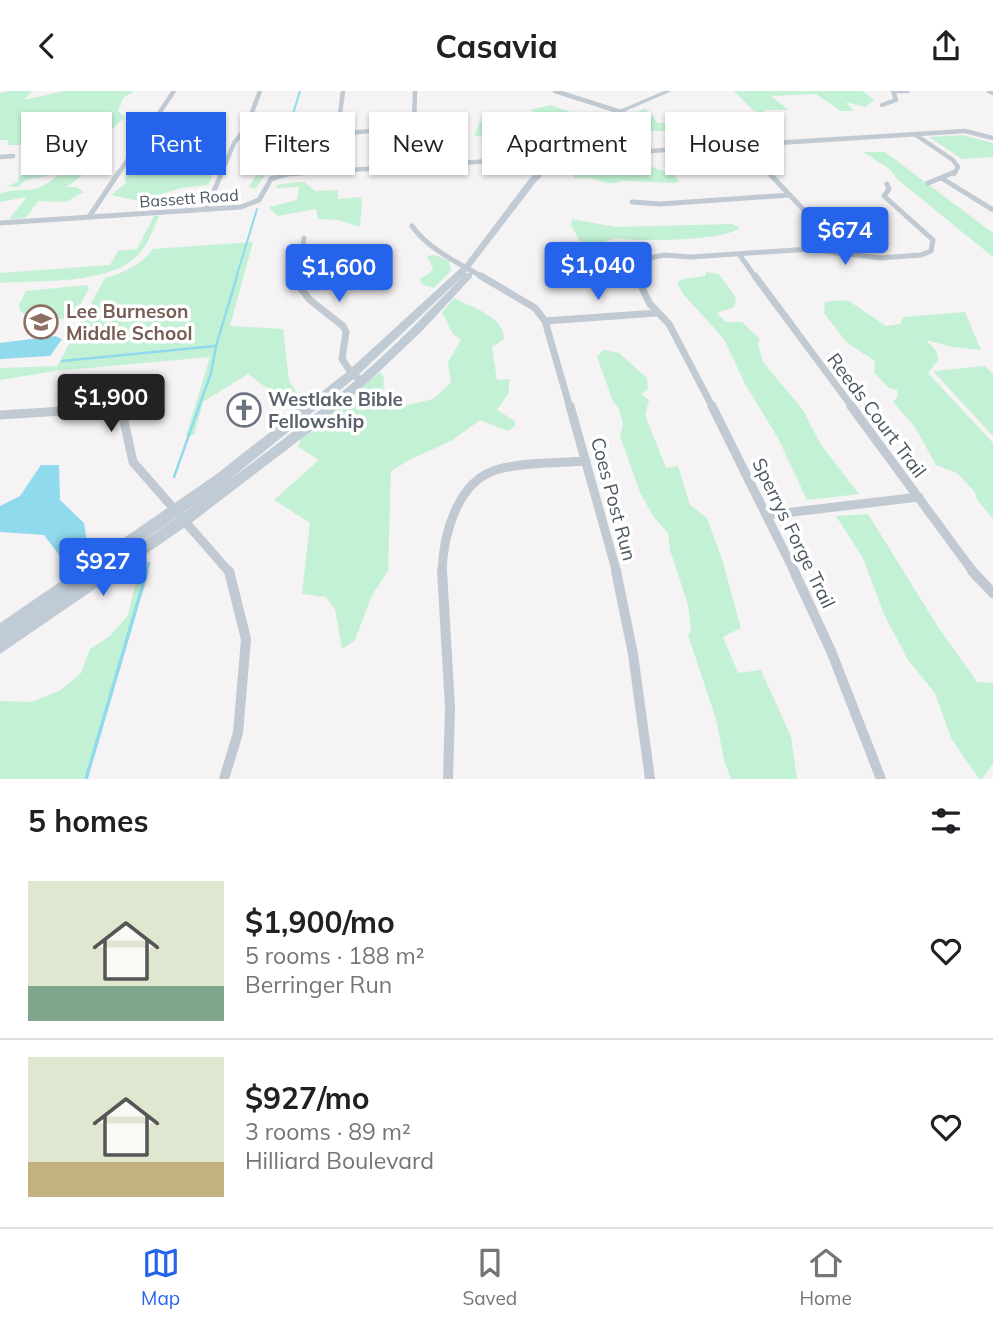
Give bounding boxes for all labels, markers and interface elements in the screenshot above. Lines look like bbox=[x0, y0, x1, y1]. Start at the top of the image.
text: Casavia bbox=[435, 26, 558, 66]
icon: back bbox=[28, 27, 66, 65]
icon: share bbox=[927, 27, 965, 65]
chip: Buy bbox=[21, 112, 112, 175]
chip: Rent bbox=[126, 112, 226, 175]
chip: Filters bbox=[240, 112, 355, 175]
chip: New bbox=[369, 112, 468, 175]
chip: Apartment bbox=[482, 112, 651, 175]
chip: House bbox=[665, 112, 784, 175]
street label: Bassett Road bbox=[139, 185, 239, 211]
pin: $674 bbox=[804, 207, 886, 267]
text: $674 bbox=[817, 215, 873, 244]
pin: $1,040 bbox=[541, 243, 655, 302]
pin: $1,600 bbox=[282, 245, 396, 304]
text: $1,040 bbox=[561, 250, 635, 279]
text: $1,600 bbox=[302, 252, 376, 281]
place label: Lee Burneson Middle School bbox=[66, 299, 192, 345]
school or university icon: Lee Burneson Middle School bbox=[22, 303, 60, 341]
street label: Reeds Court Trail bbox=[822, 348, 932, 482]
pin: $1,900 bbox=[54, 375, 168, 434]
text: $1,900 bbox=[74, 382, 148, 411]
place label: Westlake Bible Fellowship bbox=[268, 387, 403, 433]
church icon: Westlake Bible Fellowship bbox=[225, 391, 263, 429]
street label: Coes Post Run bbox=[586, 435, 642, 563]
street label: Sperrys Forge Trail bbox=[747, 454, 841, 612]
pin: $927 bbox=[62, 539, 144, 598]
text: $927 bbox=[75, 546, 131, 575]
text: 5 homes bbox=[28, 802, 149, 840]
icon: filters bbox=[927, 802, 965, 840]
text: $1,900/mo bbox=[245, 903, 395, 941]
icon: home bbox=[84, 909, 168, 993]
icon: heart bbox=[927, 932, 965, 970]
text: 5 rooms · 188 m² bbox=[245, 941, 425, 970]
text: Berringer Run bbox=[245, 970, 392, 999]
text: $927/mo bbox=[245, 1079, 369, 1117]
icon: home bbox=[84, 1085, 168, 1169]
icon: heart bbox=[927, 1108, 965, 1146]
text: 3 rooms · 89 m² bbox=[245, 1117, 411, 1146]
text: Hilliard Boulevard bbox=[245, 1146, 434, 1175]
tab: Map bbox=[141, 1244, 180, 1310]
tab: Saved bbox=[462, 1244, 517, 1310]
tab: Home bbox=[799, 1244, 852, 1310]

